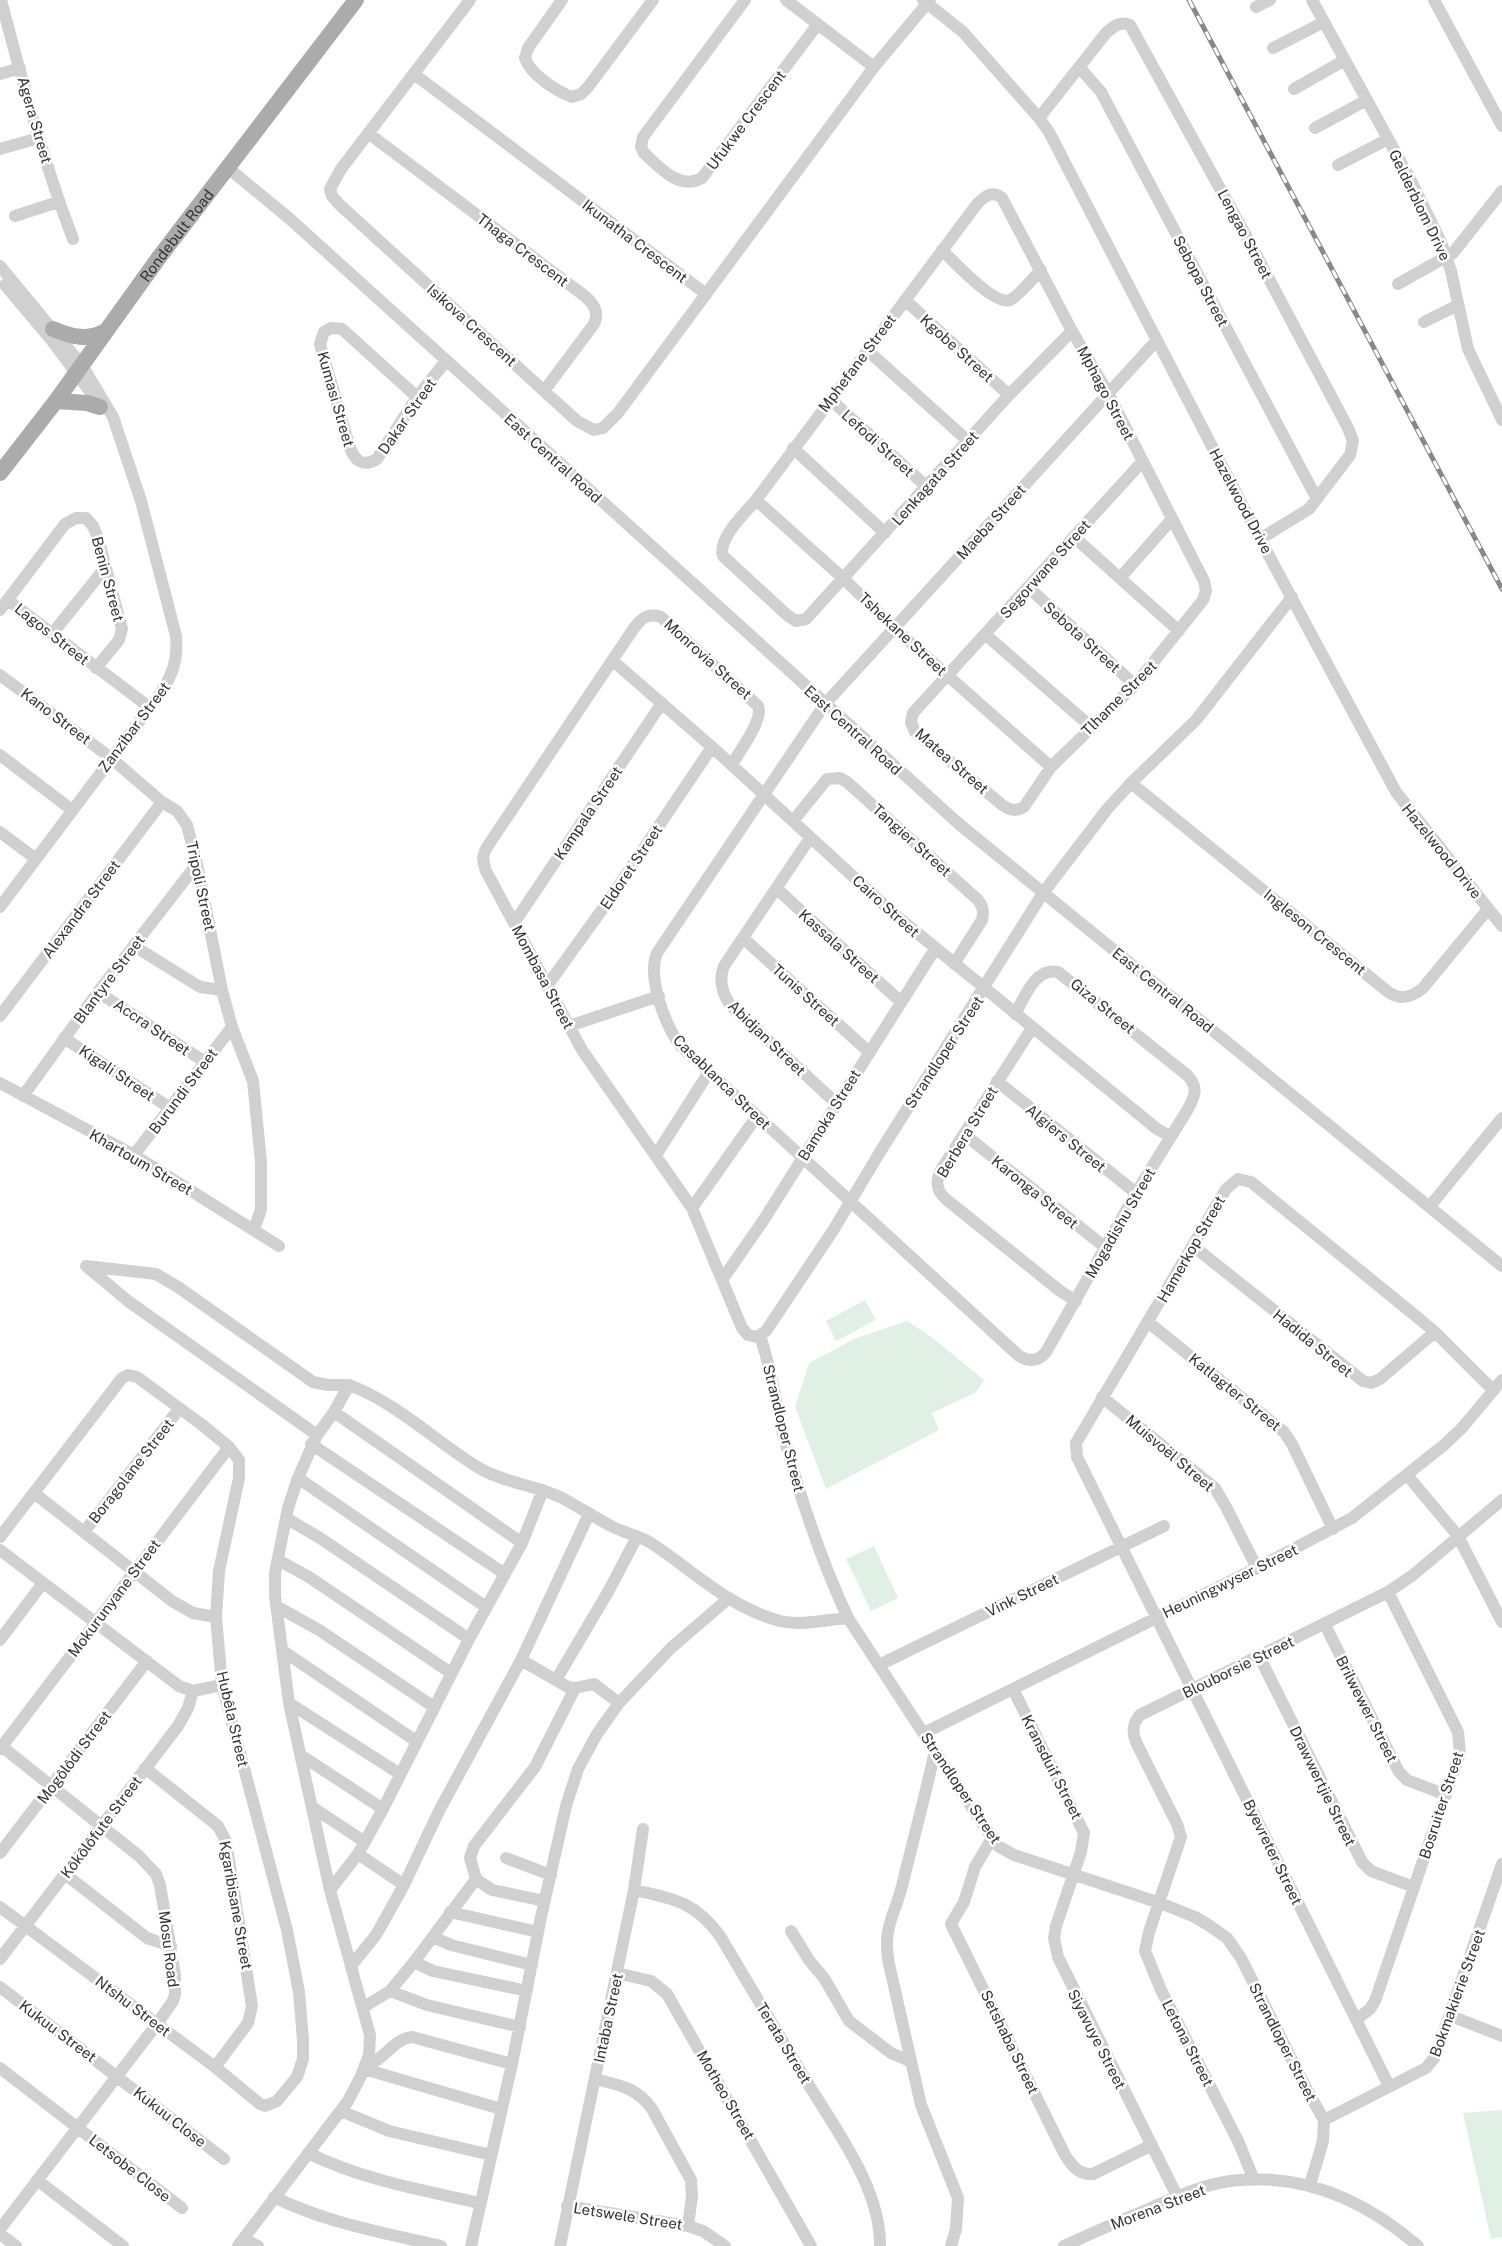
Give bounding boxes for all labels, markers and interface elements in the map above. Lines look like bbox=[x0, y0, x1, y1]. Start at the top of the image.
street label: Ufukwe Crescent bbox=[703, 67, 789, 173]
street label: Agera Street bbox=[15, 75, 56, 165]
street label: Gelderblom Drive bbox=[1386, 147, 1454, 263]
street label: Rondebult Road bbox=[136, 186, 217, 285]
street label: Lengao Street bbox=[1214, 186, 1276, 282]
street label: Ikunatha Crescent bbox=[579, 196, 691, 286]
street label: Thaga Crescent bbox=[474, 210, 572, 290]
street label: Sebopa Street bbox=[1170, 233, 1232, 330]
street label: Isikova Crescent bbox=[424, 280, 520, 370]
street label: Mphefane Street bbox=[815, 311, 899, 415]
street label: Kgobe Street bbox=[917, 311, 997, 385]
street label: Mphago Street bbox=[1074, 343, 1138, 443]
street label: Kumasi Street bbox=[314, 349, 358, 449]
street label: Dakar Street bbox=[375, 375, 439, 457]
street label: Lefodi Street bbox=[838, 406, 918, 480]
street label: East Central Road bbox=[501, 410, 605, 506]
street label: Lenkagata Street bbox=[888, 427, 982, 529]
street label: Hazelwood Drive bbox=[1206, 446, 1276, 556]
street label: Maeba Street bbox=[953, 481, 1029, 563]
street label: Segorwane Street bbox=[996, 516, 1094, 622]
street label: Benin Street bbox=[89, 535, 128, 623]
street label: Tshekane Street bbox=[856, 589, 950, 679]
street label: Sebota Street bbox=[1040, 598, 1124, 676]
street label: Lagos Street bbox=[12, 600, 93, 668]
street label: Monrovia Street bbox=[661, 615, 755, 703]
street label: Tlhame Street bbox=[1078, 657, 1160, 739]
street label: Zanzibar Street bbox=[95, 679, 173, 775]
street label: East Central Road bbox=[801, 682, 905, 778]
street label: Kano Street bbox=[18, 684, 94, 748]
street label: Matea Street bbox=[912, 725, 992, 797]
street label: Kampala Street bbox=[551, 763, 626, 863]
street label: Tangier Street bbox=[869, 800, 955, 880]
street label: Hazelwood Drive bbox=[1399, 800, 1485, 902]
street label: Eldoret Street bbox=[597, 822, 666, 912]
street label: Tripoli Street bbox=[183, 840, 219, 932]
street label: Alexandra Street bbox=[39, 857, 123, 961]
street label: Cairo Street bbox=[849, 872, 923, 941]
street label: Ingleson Crescent bbox=[1261, 886, 1369, 978]
street label: Kassala Street bbox=[795, 906, 883, 987]
street label: Mombasa Street bbox=[508, 922, 578, 1032]
street label: Blantyre Street bbox=[70, 931, 148, 1027]
street label: East Central Road bbox=[1109, 944, 1217, 1036]
street label: Tunis Street bbox=[769, 961, 843, 1030]
street label: Giza Street bbox=[1067, 975, 1139, 1037]
street label: Strandloper Street bbox=[901, 992, 987, 1111]
street label: Accra Street bbox=[111, 995, 193, 1059]
street label: Abidjan Street bbox=[725, 997, 809, 1079]
street label: Casablanca Street bbox=[670, 1031, 774, 1133]
street label: Kigali Street bbox=[76, 1042, 158, 1104]
street label: Burundi Street bbox=[145, 1045, 221, 1137]
street label: Bamoka Street bbox=[794, 1066, 864, 1164]
street label: Berbera Street bbox=[933, 1083, 1001, 1181]
street label: Algiers Street bbox=[1023, 1101, 1109, 1175]
street label: Khartoum Street bbox=[86, 1126, 196, 1198]
street label: Karonga Street bbox=[988, 1152, 1082, 1232]
street label: Mogadishu Street bbox=[1082, 1165, 1158, 1281]
street label: Hamerkop Street bbox=[1154, 1193, 1228, 1305]
street label: Hadida Street bbox=[1270, 1306, 1356, 1380]
street label: Katlagter Street bbox=[1186, 1350, 1285, 1434]
street label: Strandloper Street bbox=[760, 1363, 808, 1494]
street label: Muisvoël Street bbox=[1122, 1411, 1218, 1495]
street label: Boragolane Street bbox=[85, 1415, 177, 1526]
street label: Mokurunyane Street bbox=[64, 1536, 164, 1660]
street label: Heuningwyser Street bbox=[1160, 1541, 1301, 1621]
street label: Vink Street bbox=[983, 1570, 1061, 1620]
street label: Blouborsie Street bbox=[1179, 1633, 1297, 1701]
street label: Brilwewer Street bbox=[1333, 1653, 1401, 1765]
street label: Hubêla Street bbox=[214, 1669, 252, 1769]
street label: Mogôlôdi Street bbox=[33, 1707, 115, 1807]
street label: Kransduif Street bbox=[1018, 1712, 1086, 1822]
street label: Drawwertjie Street bbox=[1287, 1723, 1359, 1849]
street label: Strandloper Street bbox=[917, 1729, 1005, 1847]
street label: Bosruiter Street bbox=[1416, 1749, 1466, 1861]
street label: Kôkôlôfute Street bbox=[57, 1773, 145, 1881]
street label: Byevreter Street bbox=[1240, 1797, 1306, 1908]
street label: Kgaribisane Street bbox=[216, 1839, 256, 1971]
street label: Mosu Road bbox=[156, 1910, 182, 1988]
street label: Bokmakierie Street bbox=[1426, 1927, 1488, 2059]
street label: Intaba Street bbox=[590, 1971, 626, 2064]
street label: Ntshu Street bbox=[92, 1972, 174, 2040]
street label: Strandloper Street bbox=[1246, 1980, 1320, 2104]
street label: Siyavuye Street bbox=[1065, 1986, 1130, 2092]
street label: Setshaba Street bbox=[978, 1987, 1043, 2097]
street label: Kukuu Street bbox=[16, 1997, 100, 2065]
street label: Letona Street bbox=[1159, 1997, 1217, 2089]
street label: Terata Street bbox=[753, 1999, 815, 2087]
street label: Motheo Street bbox=[694, 2047, 758, 2143]
street label: Kukuu Close bbox=[131, 2084, 209, 2150]
street label: Letsobe Close bbox=[86, 2131, 174, 2205]
street label: Morena Street bbox=[1108, 2181, 1208, 2233]
street label: Letswele Street bbox=[572, 2199, 684, 2233]

